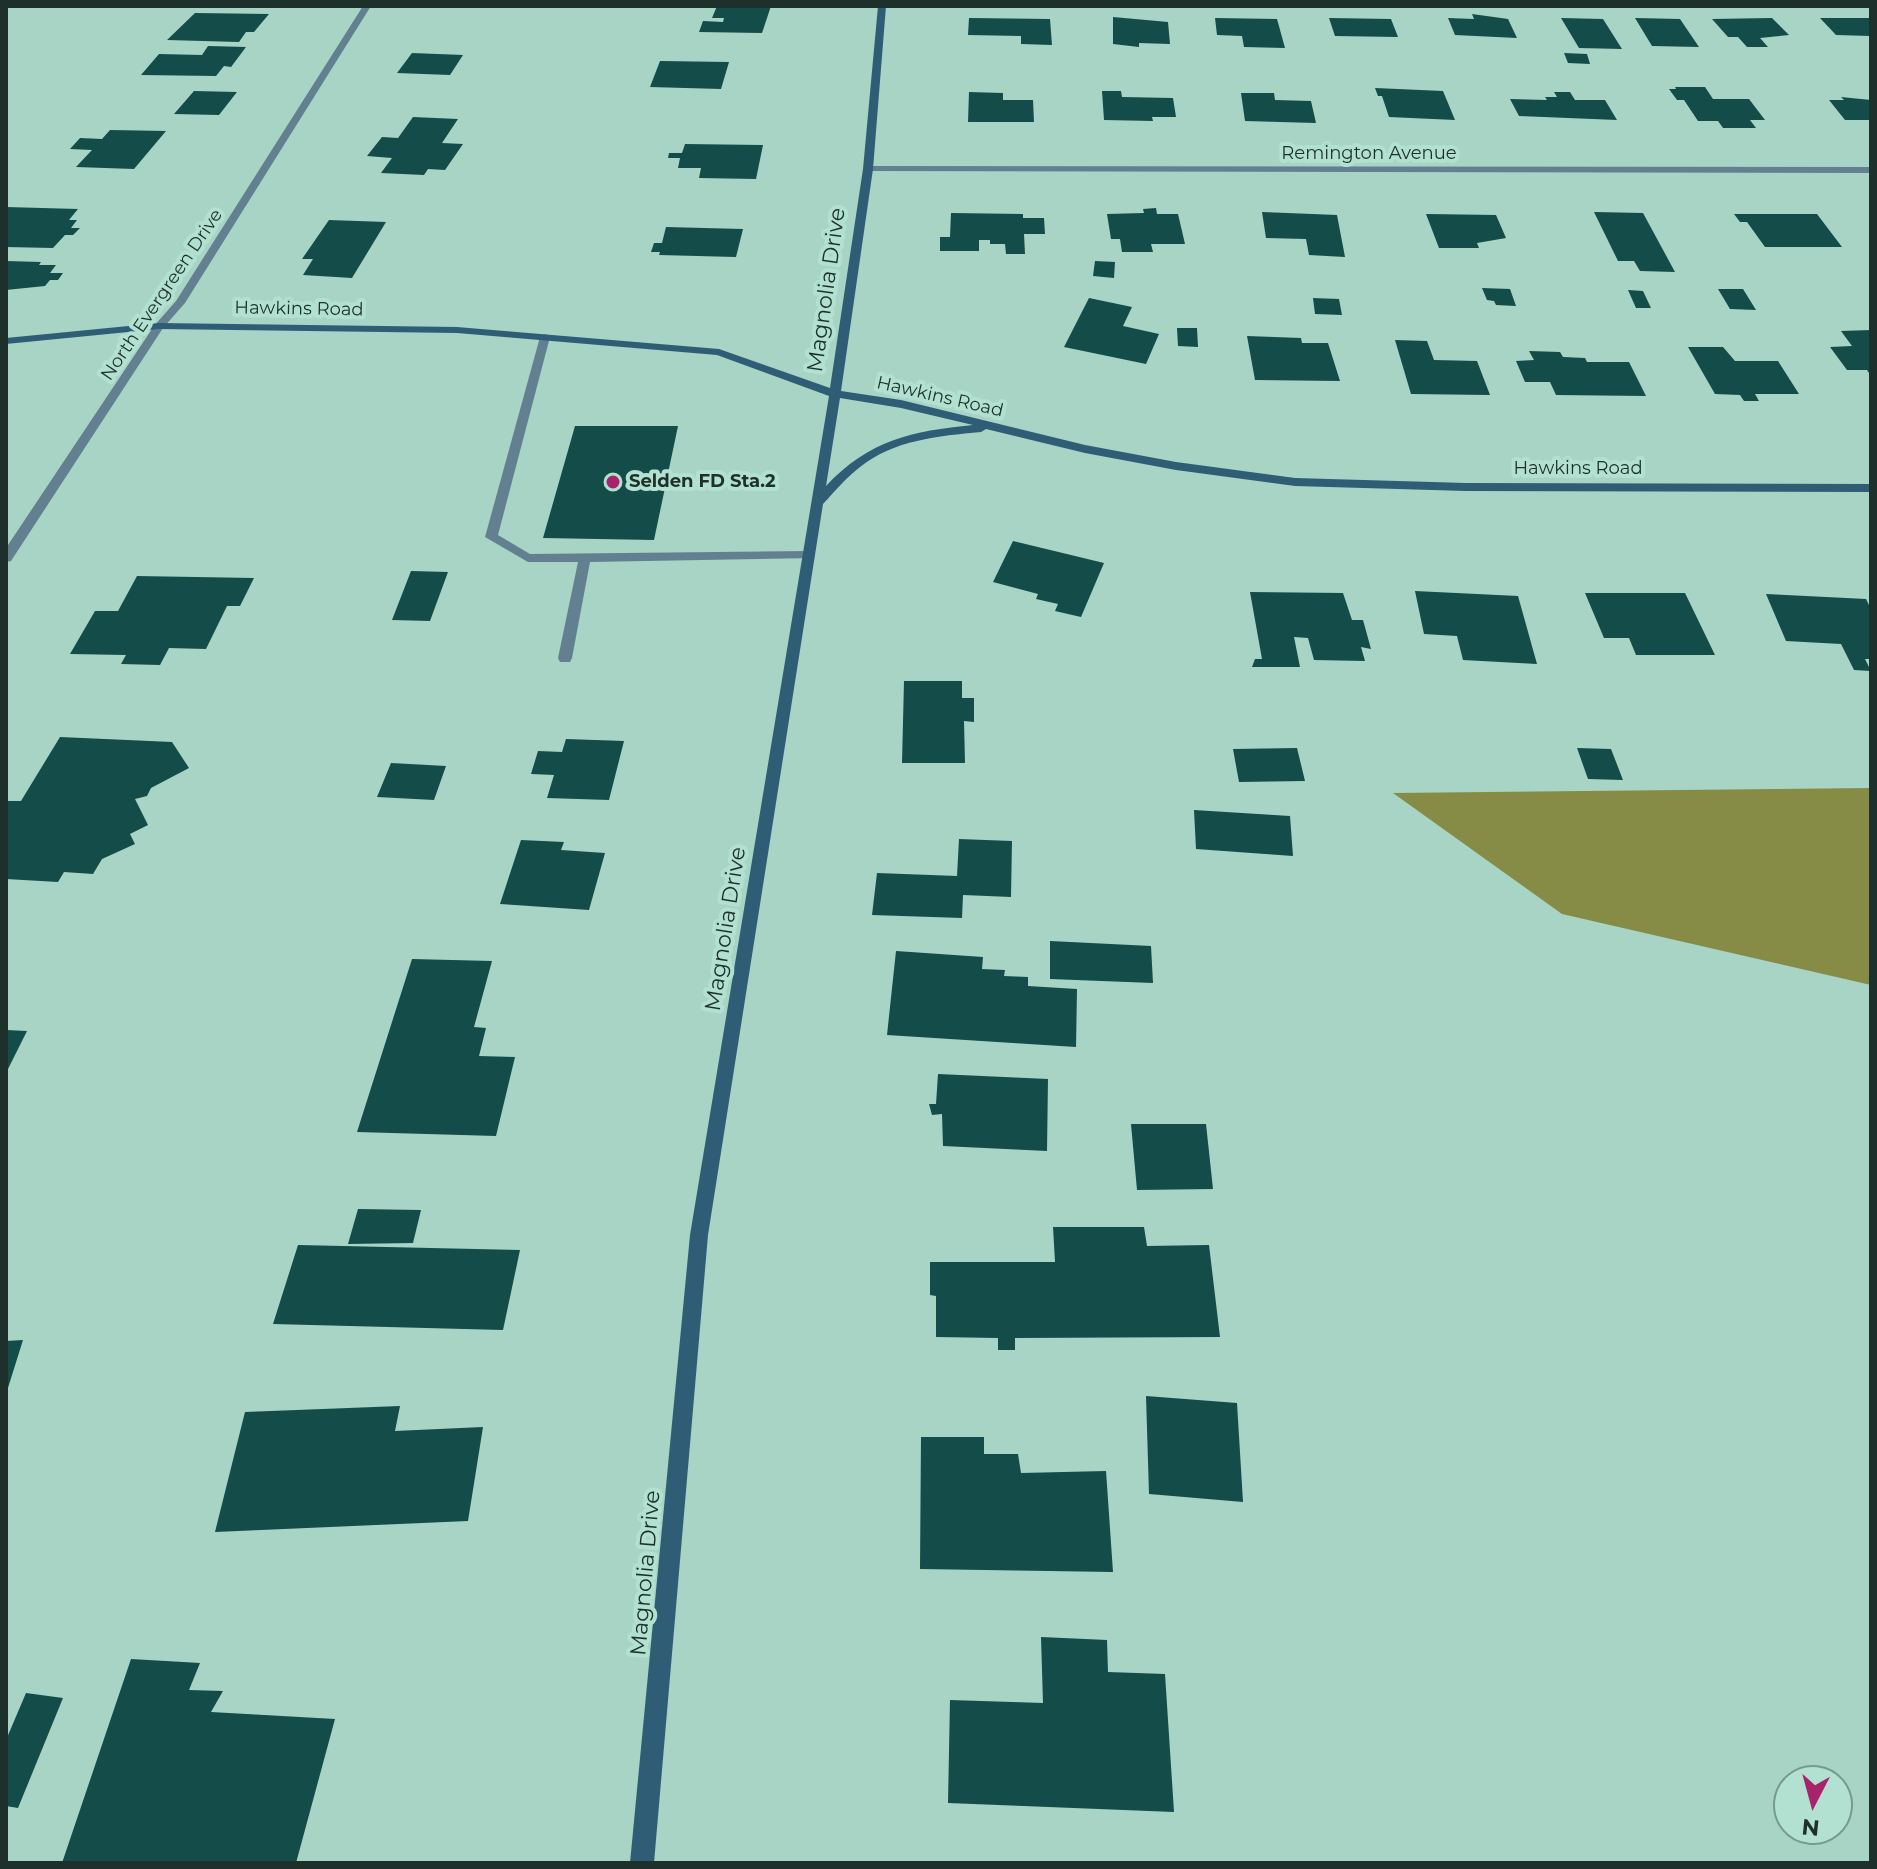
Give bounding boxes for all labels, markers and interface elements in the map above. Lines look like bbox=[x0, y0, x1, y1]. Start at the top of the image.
street label: Remington Avenue bbox=[1281, 143, 1457, 165]
street label: North Evergreen Drive bbox=[97, 205, 227, 385]
street label: Magnolia Drive bbox=[802, 206, 852, 374]
street label: Hawkins Road bbox=[234, 297, 364, 321]
street label: Hawkins Road bbox=[875, 372, 1005, 422]
street label: Hawkins Road bbox=[1513, 458, 1643, 480]
place label: Selden FD Sta.2 bbox=[629, 471, 776, 493]
marker: Selden FD Sta.2 bbox=[604, 473, 622, 491]
street label: Magnolia Drive bbox=[700, 845, 752, 1013]
street label: Magnolia Drive bbox=[626, 1489, 666, 1657]
north arrow bbox=[1773, 1765, 1853, 1845]
text: N bbox=[1800, 1813, 1821, 1842]

